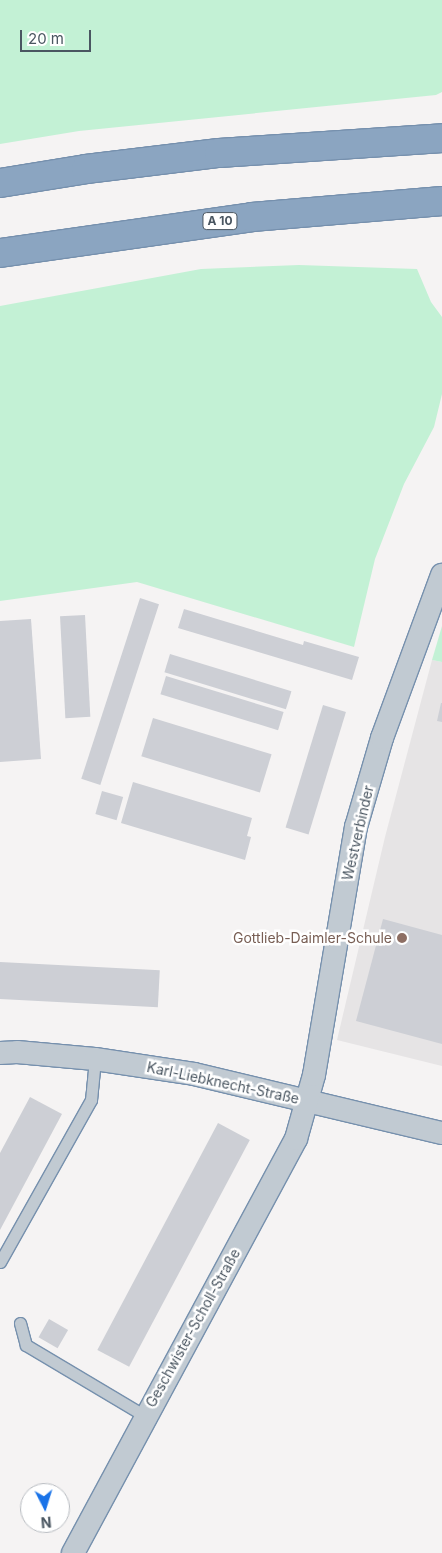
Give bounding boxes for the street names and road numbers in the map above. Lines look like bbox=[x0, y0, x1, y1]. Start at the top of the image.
road number: A 10 bbox=[201, 212, 239, 230]
street label: Westverbinder bbox=[339, 784, 377, 882]
street label: Karl-Liebknecht-Straße bbox=[145, 1059, 301, 1107]
street label: Geschwister-Scholl-Straße bbox=[142, 1246, 244, 1410]

